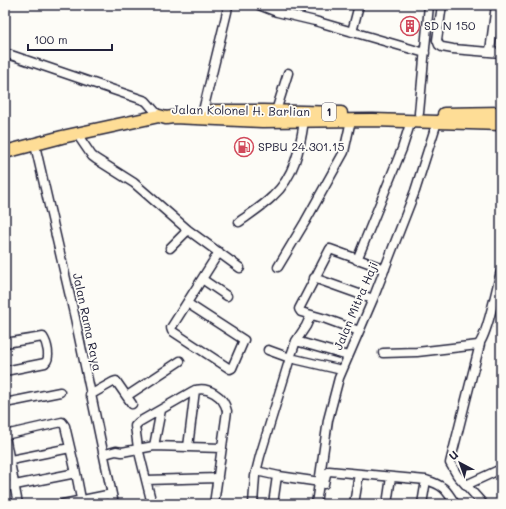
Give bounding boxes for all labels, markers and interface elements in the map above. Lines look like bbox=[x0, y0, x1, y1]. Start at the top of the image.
building icon: SD N 150 bbox=[399, 15, 421, 37]
place label: SD N 150 bbox=[424, 17, 476, 33]
scale bar bbox=[28, 26, 112, 52]
text: 100 m bbox=[34, 31, 68, 47]
street label: Jalan Kolonel H. Barlian bbox=[172, 101, 310, 119]
road number: 1 bbox=[322, 103, 336, 121]
fuel station icon: SPBU 24.301.15 bbox=[233, 136, 255, 158]
place label: SPBU 24.301.15 bbox=[258, 138, 344, 154]
street label: Jalan Mitra Haji bbox=[329, 259, 381, 352]
street label: Jalan Rama Raya bbox=[70, 271, 106, 372]
north arrow bbox=[440, 443, 480, 483]
text: U bbox=[445, 447, 461, 463]

